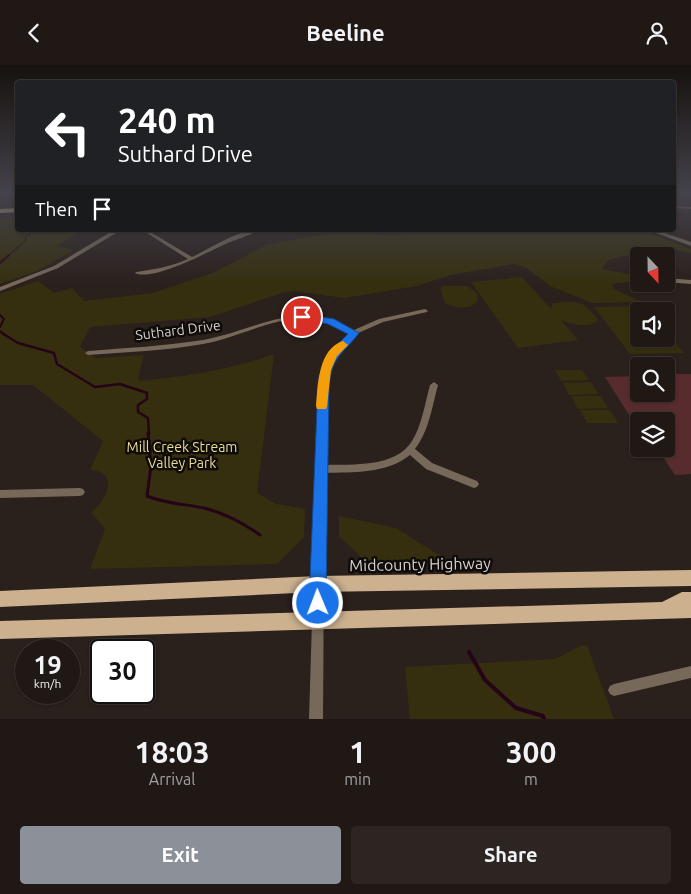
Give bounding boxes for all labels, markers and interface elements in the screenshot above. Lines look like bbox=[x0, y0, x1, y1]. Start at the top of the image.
icon: back bbox=[20, 19, 48, 47]
icon: person bbox=[643, 19, 671, 47]
text: Beeline bbox=[306, 20, 385, 45]
icon: left bbox=[35, 100, 100, 165]
text: 240 m bbox=[118, 100, 216, 140]
text: Suthard Drive bbox=[118, 141, 253, 166]
icon: arrive bbox=[88, 195, 116, 223]
text: Then bbox=[35, 198, 78, 220]
north arrow bbox=[630, 247, 675, 293]
map controls bbox=[630, 247, 675, 457]
pin bbox=[281, 296, 323, 338]
button: sound bbox=[630, 302, 675, 347]
icon: arrive bbox=[288, 303, 316, 331]
street label: Suthard Drive bbox=[134, 317, 222, 343]
button: search bbox=[630, 357, 675, 402]
button: layers bbox=[630, 412, 675, 457]
park label: Mill Creek Stream Valley Park bbox=[127, 439, 237, 471]
street label: Midcounty Highway bbox=[349, 554, 491, 574]
position arrow bbox=[291, 576, 343, 628]
speed limit sign: 30 bbox=[90, 639, 155, 704]
text: 19 bbox=[33, 651, 62, 679]
text: km/h bbox=[34, 677, 61, 690]
text: 18:03 bbox=[135, 735, 210, 769]
text: 1 bbox=[349, 735, 366, 769]
text: 300 bbox=[506, 735, 556, 769]
text: Arrival bbox=[149, 770, 195, 788]
text: min bbox=[344, 770, 371, 788]
text: m bbox=[524, 770, 538, 788]
button: Exit bbox=[20, 826, 341, 884]
button: Share bbox=[351, 826, 671, 884]

